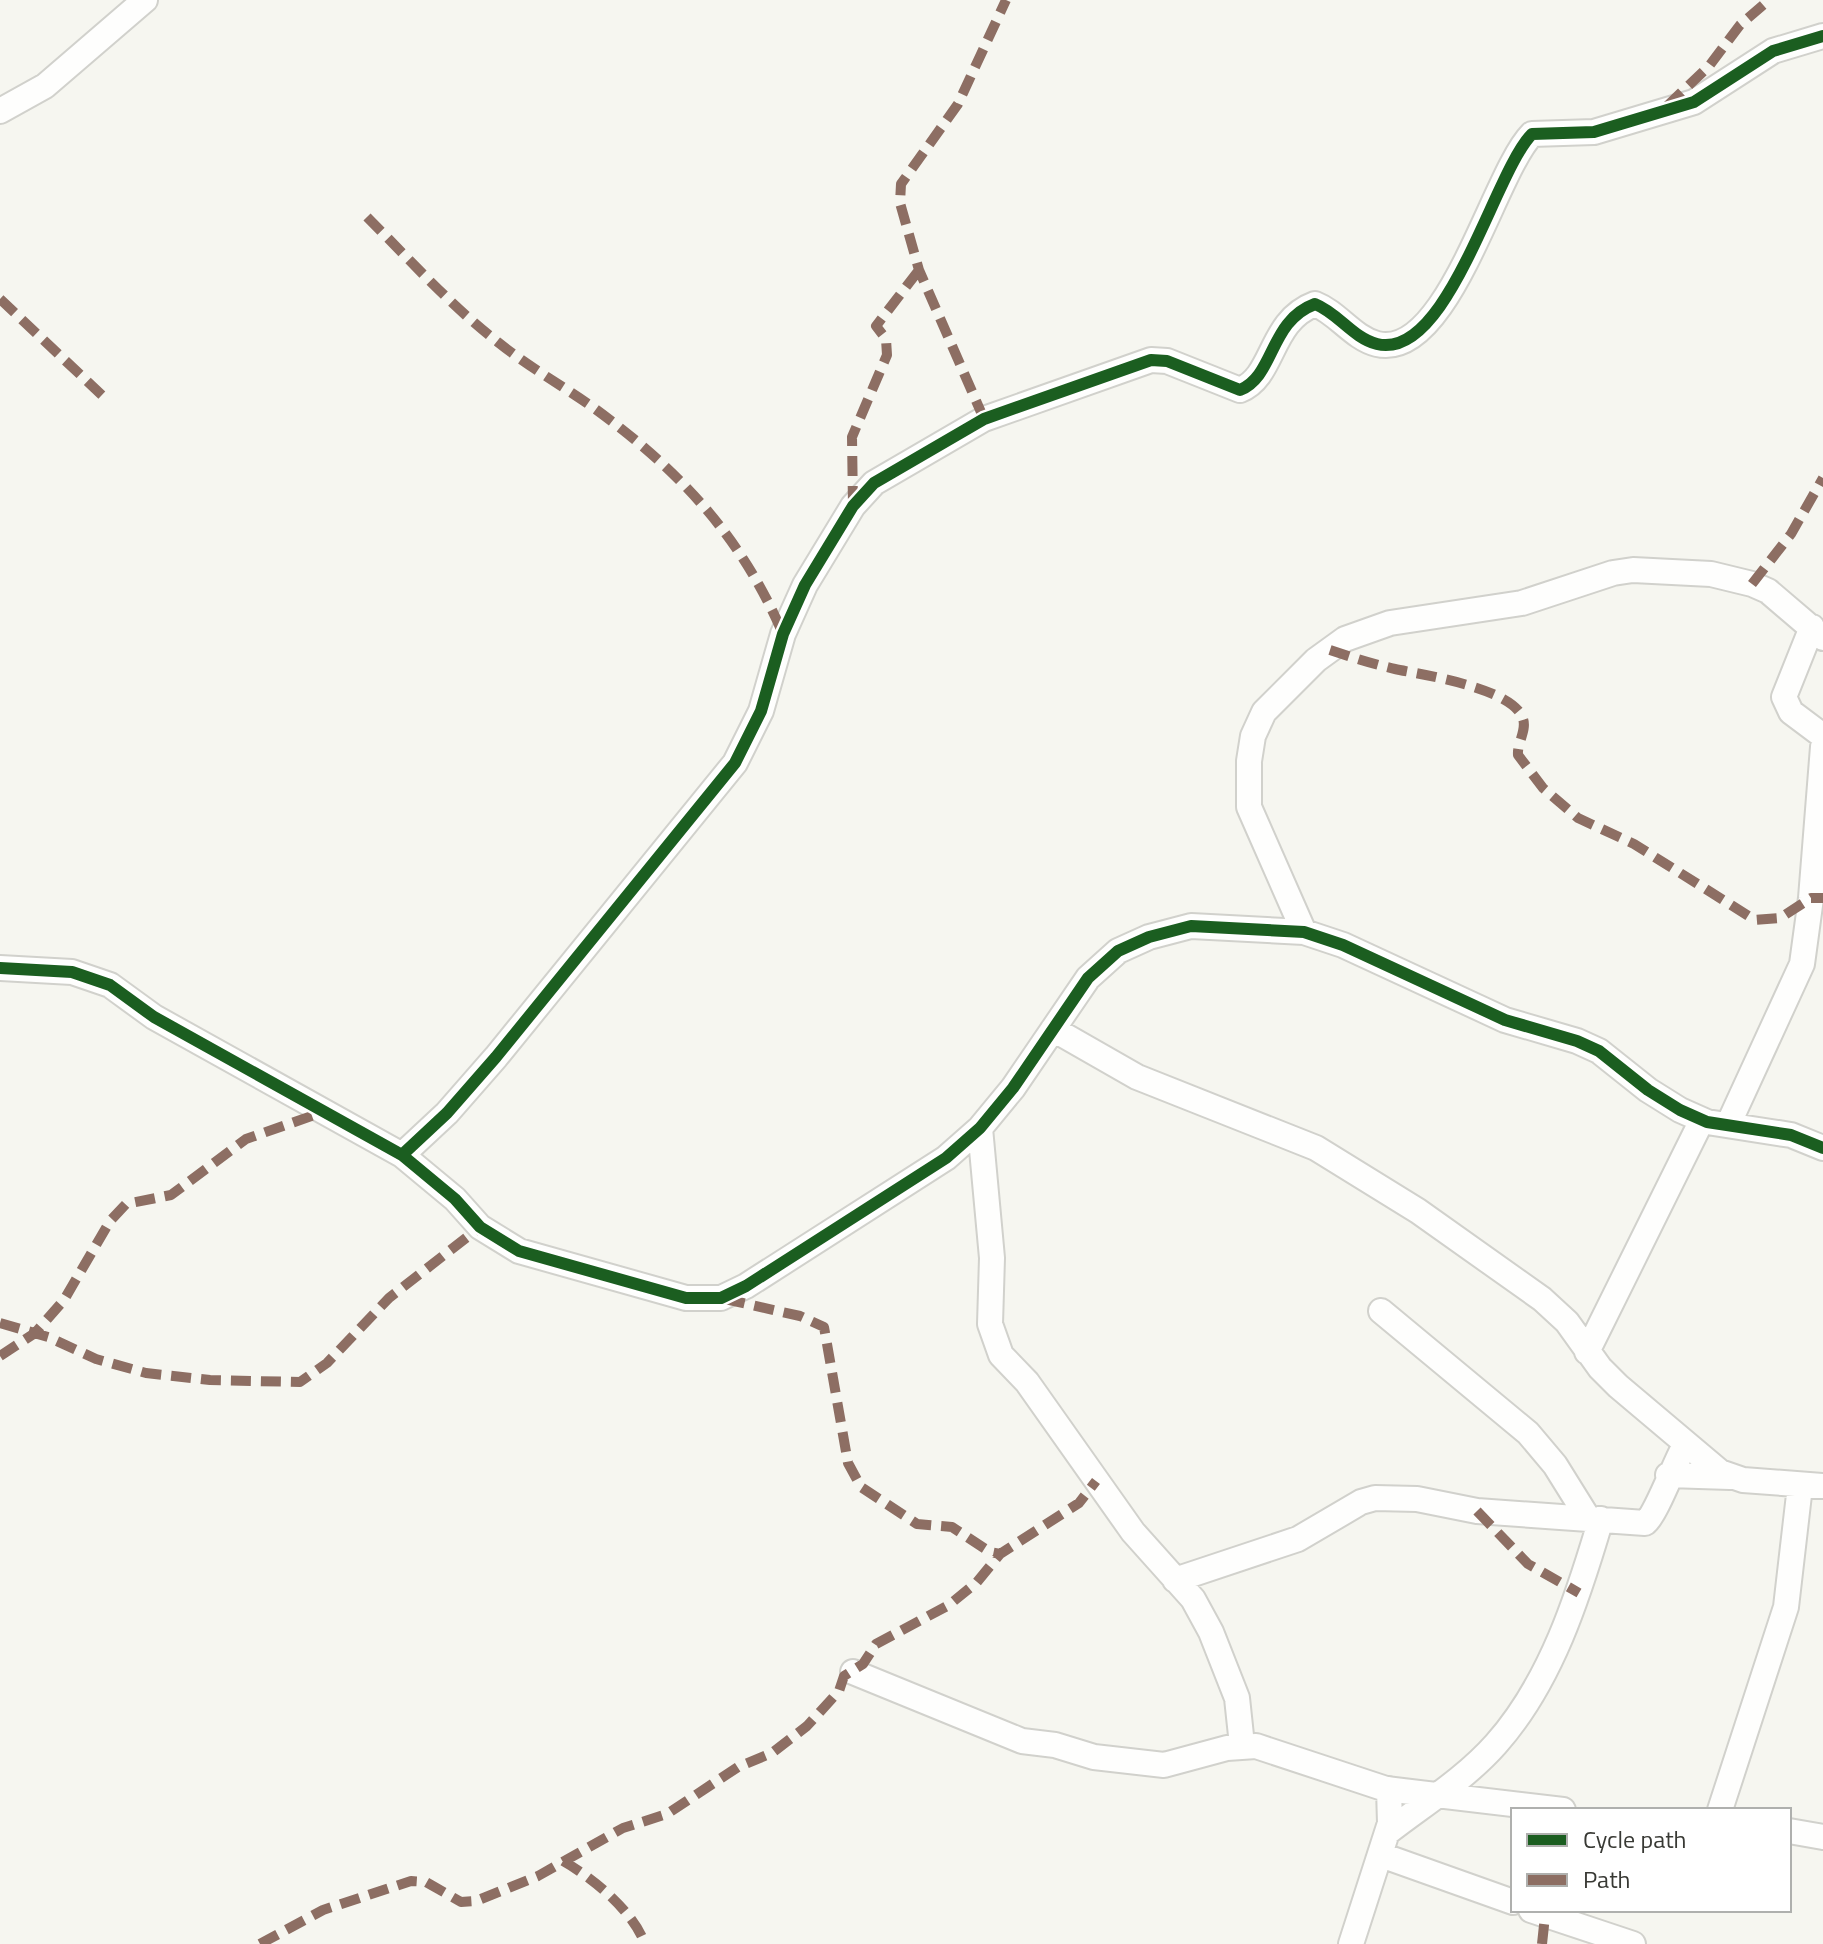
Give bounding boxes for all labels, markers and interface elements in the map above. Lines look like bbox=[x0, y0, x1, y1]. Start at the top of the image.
legend bbox=[1511, 1808, 1791, 1912]
text: Cycle path bbox=[1583, 1821, 1686, 1857]
text: Path bbox=[1583, 1861, 1630, 1897]

